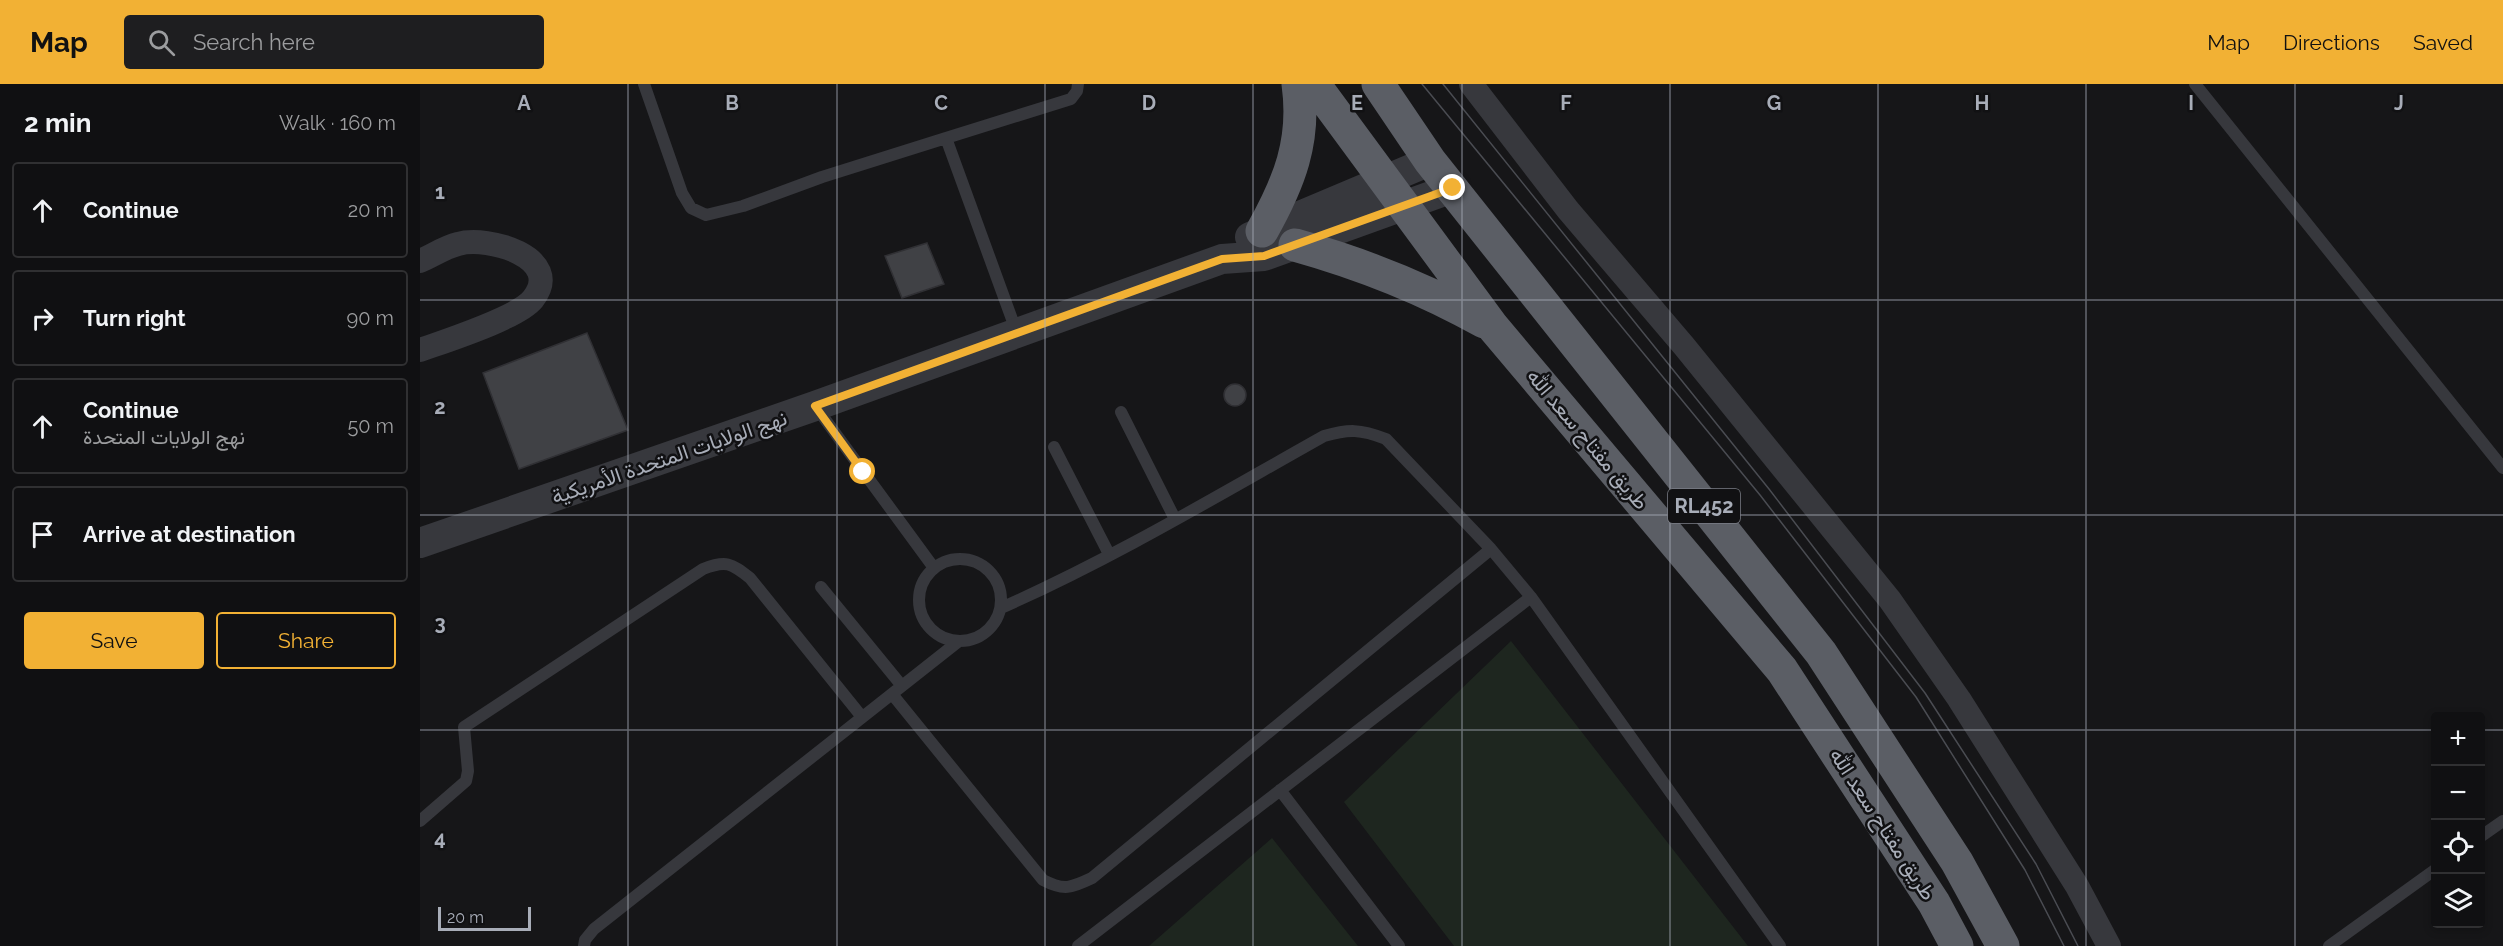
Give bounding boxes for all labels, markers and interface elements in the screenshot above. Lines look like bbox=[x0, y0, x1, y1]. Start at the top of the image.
search box bbox=[124, 15, 544, 69]
text: Map bbox=[30, 26, 88, 59]
icon: search bbox=[145, 26, 178, 59]
text: Search here bbox=[193, 29, 315, 55]
text: Map bbox=[2207, 30, 2250, 55]
text: Directions bbox=[2283, 30, 2380, 55]
text: Saved bbox=[2413, 30, 2473, 55]
text: A bbox=[517, 91, 531, 115]
text: B bbox=[725, 91, 739, 115]
text: C bbox=[934, 91, 948, 115]
text: D bbox=[1142, 91, 1156, 115]
text: E bbox=[1351, 91, 1363, 115]
text: F bbox=[1560, 91, 1572, 115]
text: G bbox=[1767, 91, 1781, 115]
text: H bbox=[1975, 91, 1989, 115]
text: I bbox=[2188, 91, 2194, 115]
text: J bbox=[2394, 91, 2404, 115]
text: 2 min bbox=[24, 108, 91, 138]
text: Walk · 160 m bbox=[279, 111, 396, 135]
route end bbox=[1439, 174, 1465, 200]
text: 1 bbox=[435, 180, 445, 204]
icon: ahead bbox=[26, 194, 59, 227]
text: Continue bbox=[83, 197, 179, 223]
text: 20 m bbox=[348, 198, 394, 222]
icon: right bbox=[26, 302, 59, 335]
text: Turn right bbox=[83, 305, 186, 331]
text: 90 m bbox=[347, 306, 394, 330]
street label: طريق مفتاح سعد الله bbox=[1520, 364, 1654, 516]
text: 2 bbox=[434, 395, 446, 419]
text: Continue bbox=[83, 397, 179, 423]
street label: نهج الولايات المتحدة الأمريكية bbox=[548, 405, 791, 511]
icon: ahead bbox=[26, 410, 59, 443]
text: 50 m bbox=[347, 414, 394, 438]
text: نهج الولايات المتحدة bbox=[83, 425, 245, 449]
route start bbox=[849, 458, 875, 484]
road number: RL452 bbox=[1668, 489, 1740, 523]
icon: arrive bbox=[26, 518, 59, 551]
text: Arrive at destination bbox=[83, 521, 296, 547]
text: 3 bbox=[434, 611, 446, 635]
button: Save bbox=[24, 612, 204, 669]
button: Share bbox=[216, 612, 396, 669]
map controls bbox=[2431, 712, 2485, 928]
button: + bbox=[2431, 712, 2485, 766]
street label: طريق مفتاح سعد الله bbox=[1823, 743, 1941, 906]
button: − bbox=[2431, 766, 2485, 820]
button: locate bbox=[2431, 820, 2485, 874]
text: 4 bbox=[434, 826, 446, 850]
button: layers bbox=[2431, 874, 2485, 928]
scale bar bbox=[438, 904, 531, 932]
text: 20 m bbox=[447, 908, 484, 927]

